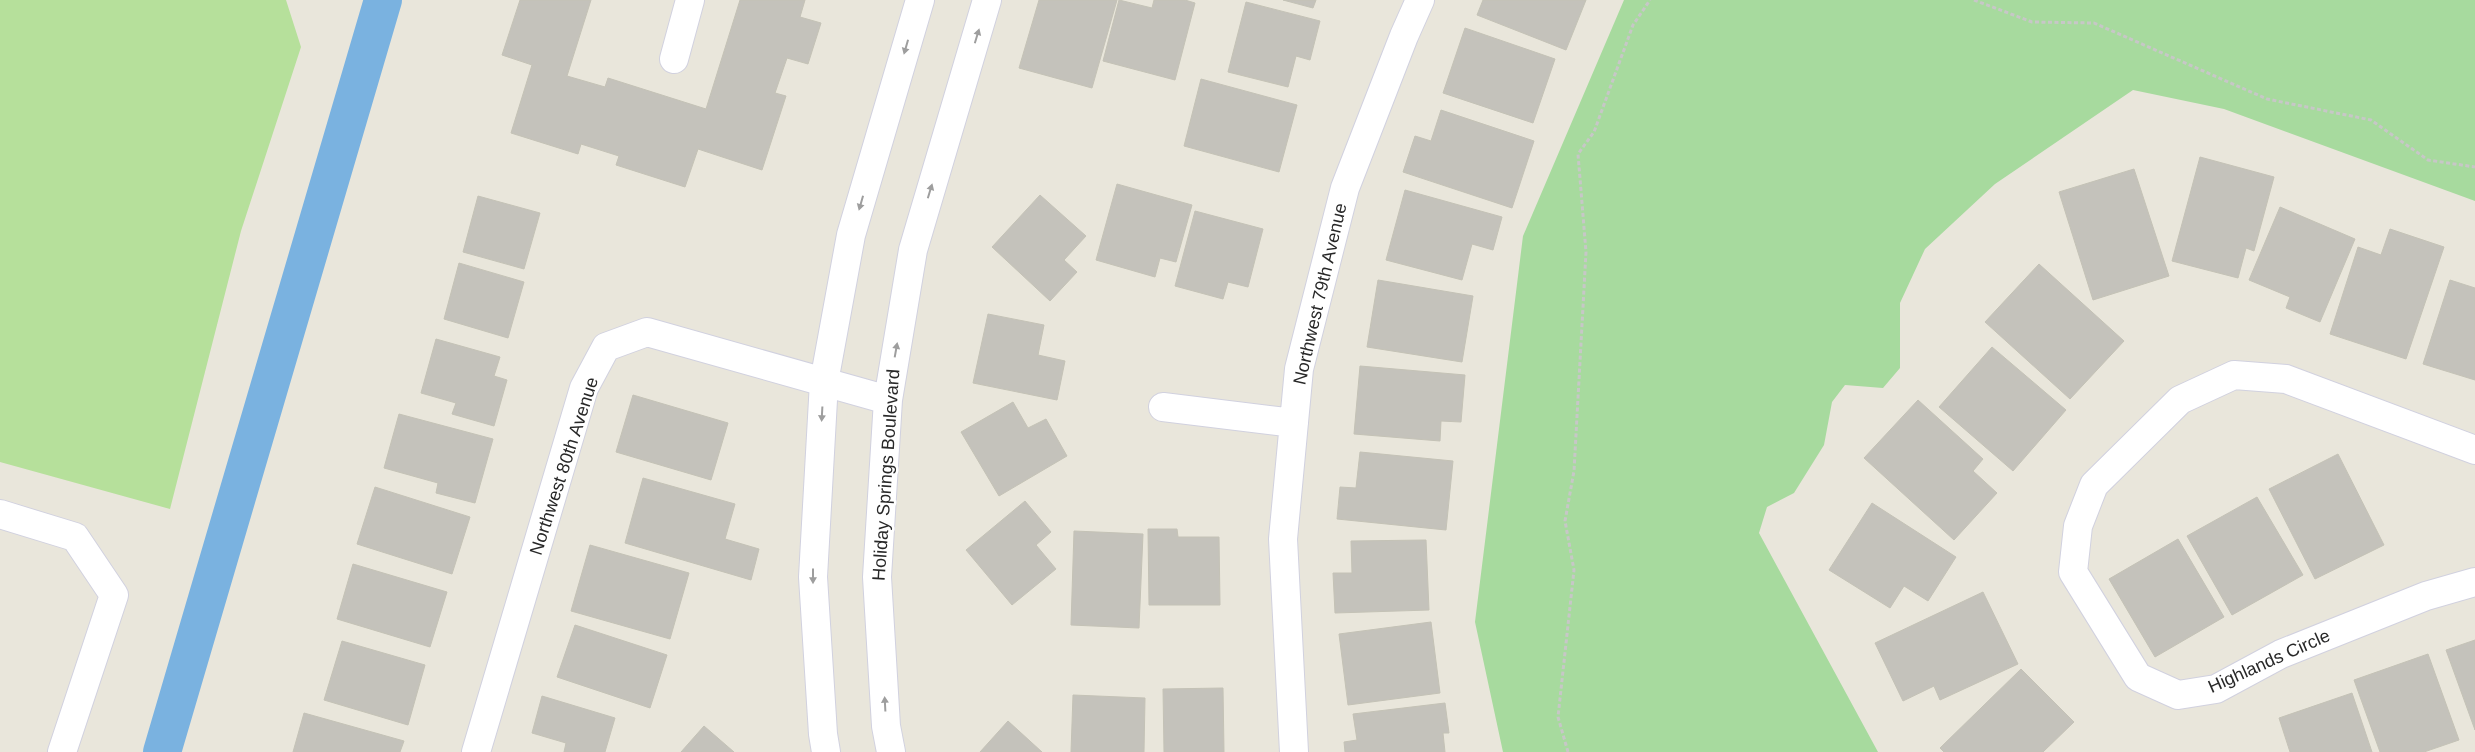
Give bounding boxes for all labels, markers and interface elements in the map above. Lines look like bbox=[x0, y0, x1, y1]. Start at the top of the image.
one-way arrow bbox=[973, 28, 981, 43]
one-way arrow bbox=[902, 39, 910, 54]
one-way arrow bbox=[927, 184, 935, 199]
one-way arrow bbox=[856, 195, 864, 210]
street label: Northwest 79th Avenue bbox=[1289, 201, 1351, 387]
one-way arrow bbox=[892, 342, 900, 358]
street label: Holiday Springs Boulevard bbox=[869, 368, 903, 582]
street label: Northwest 80th Avenue bbox=[526, 375, 602, 557]
one-way arrow bbox=[818, 406, 826, 422]
one-way arrow bbox=[809, 568, 817, 584]
street label: Highlands Circle bbox=[2205, 625, 2333, 697]
one-way arrow bbox=[880, 695, 888, 711]

